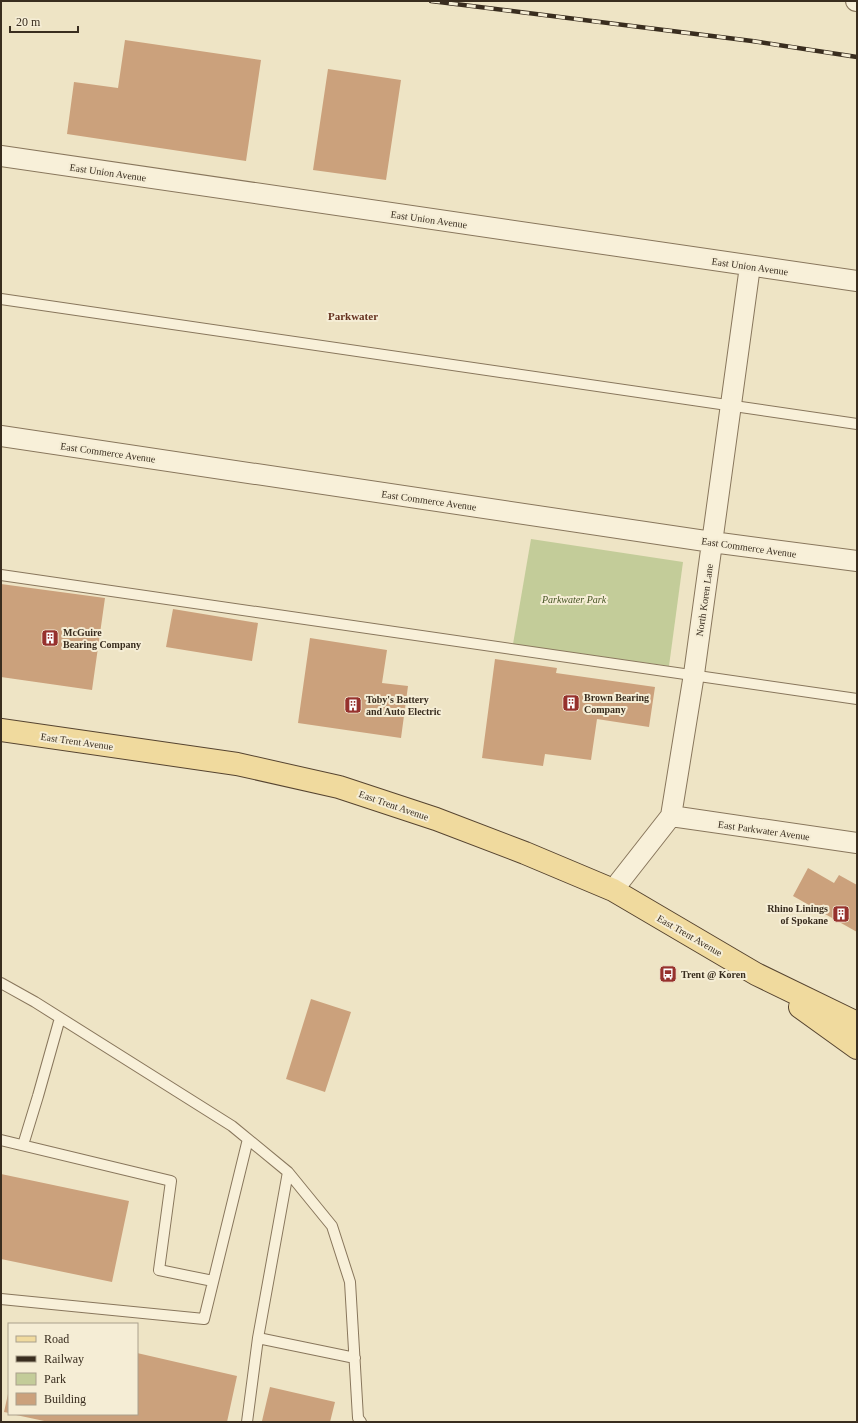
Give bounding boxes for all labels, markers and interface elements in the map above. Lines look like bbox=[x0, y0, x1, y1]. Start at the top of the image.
scale bar bbox=[10, 8, 78, 34]
text: 20 m bbox=[16, 15, 41, 29]
street label: East Union Avenue bbox=[69, 162, 147, 183]
street label: East Union Avenue bbox=[390, 209, 468, 230]
street label: East Union Avenue bbox=[711, 256, 789, 277]
district label: Parkwater bbox=[328, 310, 378, 322]
street label: East Commerce Avenue bbox=[60, 440, 157, 465]
street label: East Commerce Avenue bbox=[381, 488, 478, 513]
street label: East Commerce Avenue bbox=[701, 535, 798, 560]
street label: North Koren Lane bbox=[694, 562, 715, 637]
park label: Parkwater Park bbox=[541, 594, 607, 605]
place label: McGuire Bearing Company bbox=[63, 627, 141, 650]
building icon: McGuire Bearing Company bbox=[40, 628, 60, 648]
place label: Brown Bearing Company bbox=[584, 692, 649, 715]
building icon: Brown Bearing Company bbox=[561, 693, 581, 713]
place label: Toby's Battery and Auto Electric bbox=[366, 694, 442, 717]
building icon: Toby's Battery and Auto Electric bbox=[343, 695, 363, 715]
street label: East Trent Avenue bbox=[40, 731, 114, 752]
street label: East Trent Avenue bbox=[357, 788, 431, 823]
street label: East Parkwater Avenue bbox=[717, 819, 811, 842]
place label: Rhino Linings of Spokane bbox=[767, 903, 829, 926]
building icon: Rhino Linings of Spokane bbox=[831, 904, 851, 924]
street label: East Trent Avenue bbox=[655, 912, 725, 959]
bus stop icon: Trent @ Koren bbox=[658, 964, 678, 984]
place label: Trent @ Koren bbox=[681, 969, 746, 980]
legend bbox=[8, 1323, 138, 1415]
text: Road bbox=[44, 1332, 69, 1346]
text: Railway bbox=[44, 1352, 84, 1366]
text: Park bbox=[44, 1372, 66, 1386]
text: Building bbox=[44, 1392, 86, 1406]

